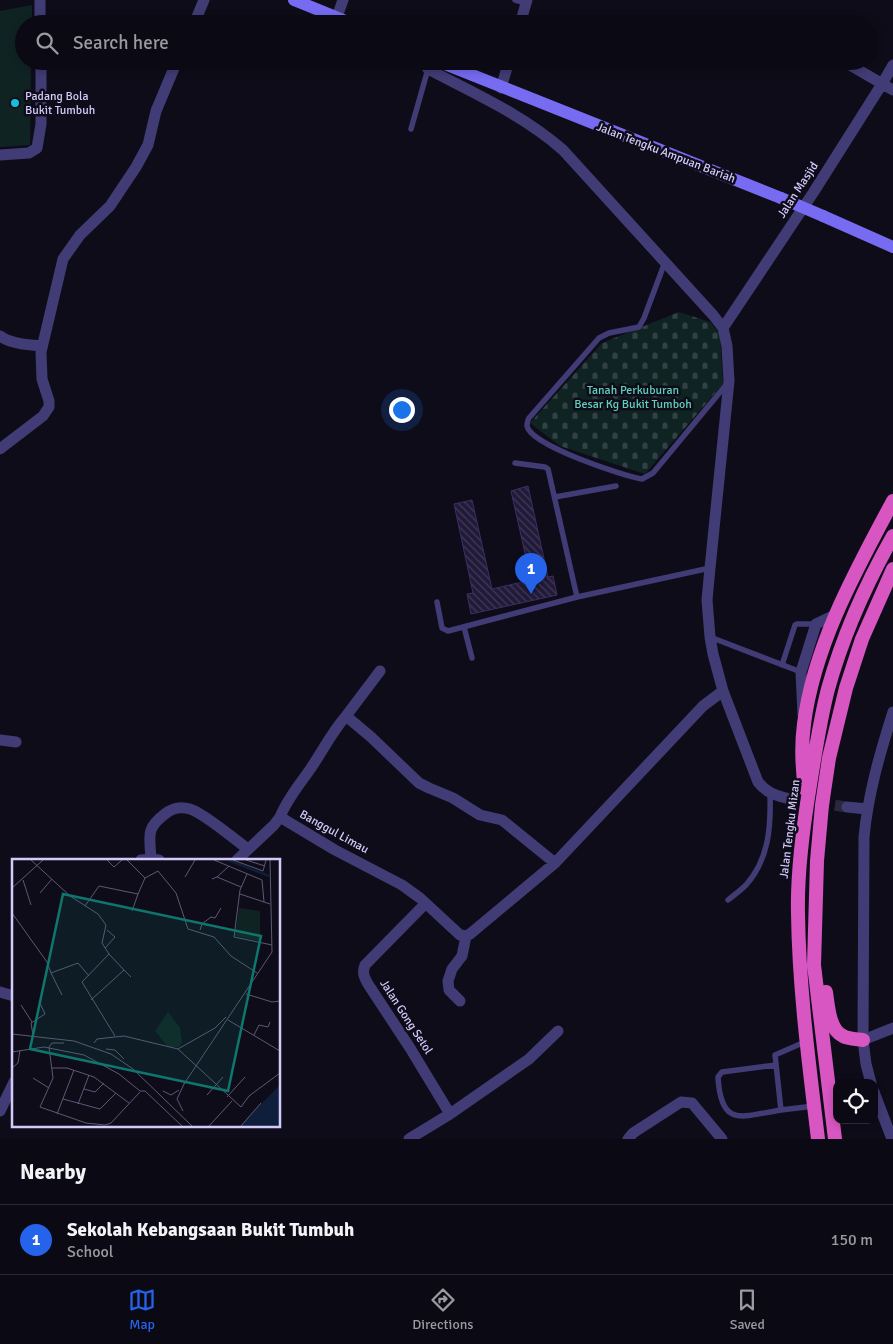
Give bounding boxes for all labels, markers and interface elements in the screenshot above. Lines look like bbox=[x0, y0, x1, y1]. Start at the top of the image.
search box bbox=[15, 15, 878, 70]
icon: search bbox=[33, 29, 61, 57]
text: Search here bbox=[73, 31, 169, 55]
place label: Padang Bola Bukit Tumbuh bbox=[25, 89, 95, 118]
marker: Padang Bola Bukit Tumbuh bbox=[9, 97, 21, 109]
street label: Jalan Tengku Ampuan Bariah bbox=[594, 120, 738, 186]
street label: Jalan Masjid bbox=[774, 159, 822, 221]
park label: Tanah Perkuburan Besar Kg Bukit Tumboh bbox=[574, 383, 692, 412]
your location bbox=[389, 397, 415, 423]
pin: 1 bbox=[515, 553, 547, 594]
street label: Jalan Tengku Mizan bbox=[776, 779, 804, 879]
street label: Banggul Limau bbox=[297, 807, 371, 857]
inset map bbox=[12, 859, 280, 1126]
street label: Jalan Gong Setol bbox=[376, 977, 436, 1058]
map controls bbox=[833, 1079, 878, 1124]
button: locate bbox=[833, 1079, 878, 1124]
text: Nearby bbox=[20, 1159, 86, 1185]
text: Sekolah Kebangsaan Bukit Tumbuh bbox=[67, 1218, 354, 1242]
text: 1 bbox=[32, 1230, 40, 1250]
text: 150 m bbox=[831, 1230, 873, 1250]
text: School bbox=[67, 1242, 113, 1262]
tab: Map bbox=[128, 1286, 156, 1333]
tab: Directions bbox=[412, 1286, 473, 1333]
tab: Saved bbox=[730, 1286, 765, 1333]

